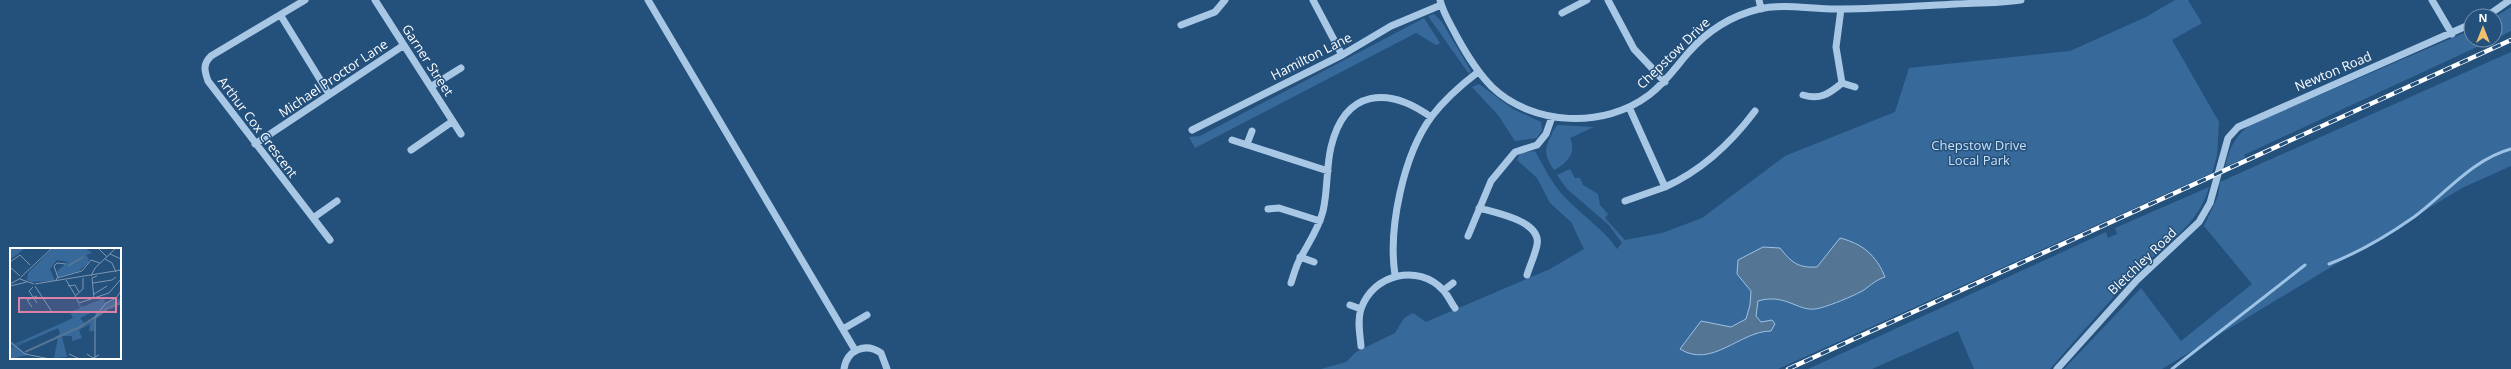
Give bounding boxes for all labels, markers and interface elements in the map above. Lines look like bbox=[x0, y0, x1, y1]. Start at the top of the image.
north arrow bbox=[2463, 8, 2503, 48]
text: N bbox=[2479, 10, 2487, 25]
street label: Chepstow Drive bbox=[1632, 13, 1714, 93]
street label: Garner Street bbox=[398, 21, 458, 100]
street label: Hamilton Lane bbox=[1267, 28, 1355, 84]
street label: Michael Proctor Lane bbox=[275, 35, 391, 121]
street label: Newton Road bbox=[2292, 47, 2374, 95]
street label: Arthur Cox Crescent bbox=[214, 73, 302, 181]
park label: Chepstow Drive Local Park bbox=[1931, 136, 2027, 169]
street label: Bletchley Road bbox=[2104, 224, 2180, 298]
inset map bbox=[10, 248, 121, 359]

